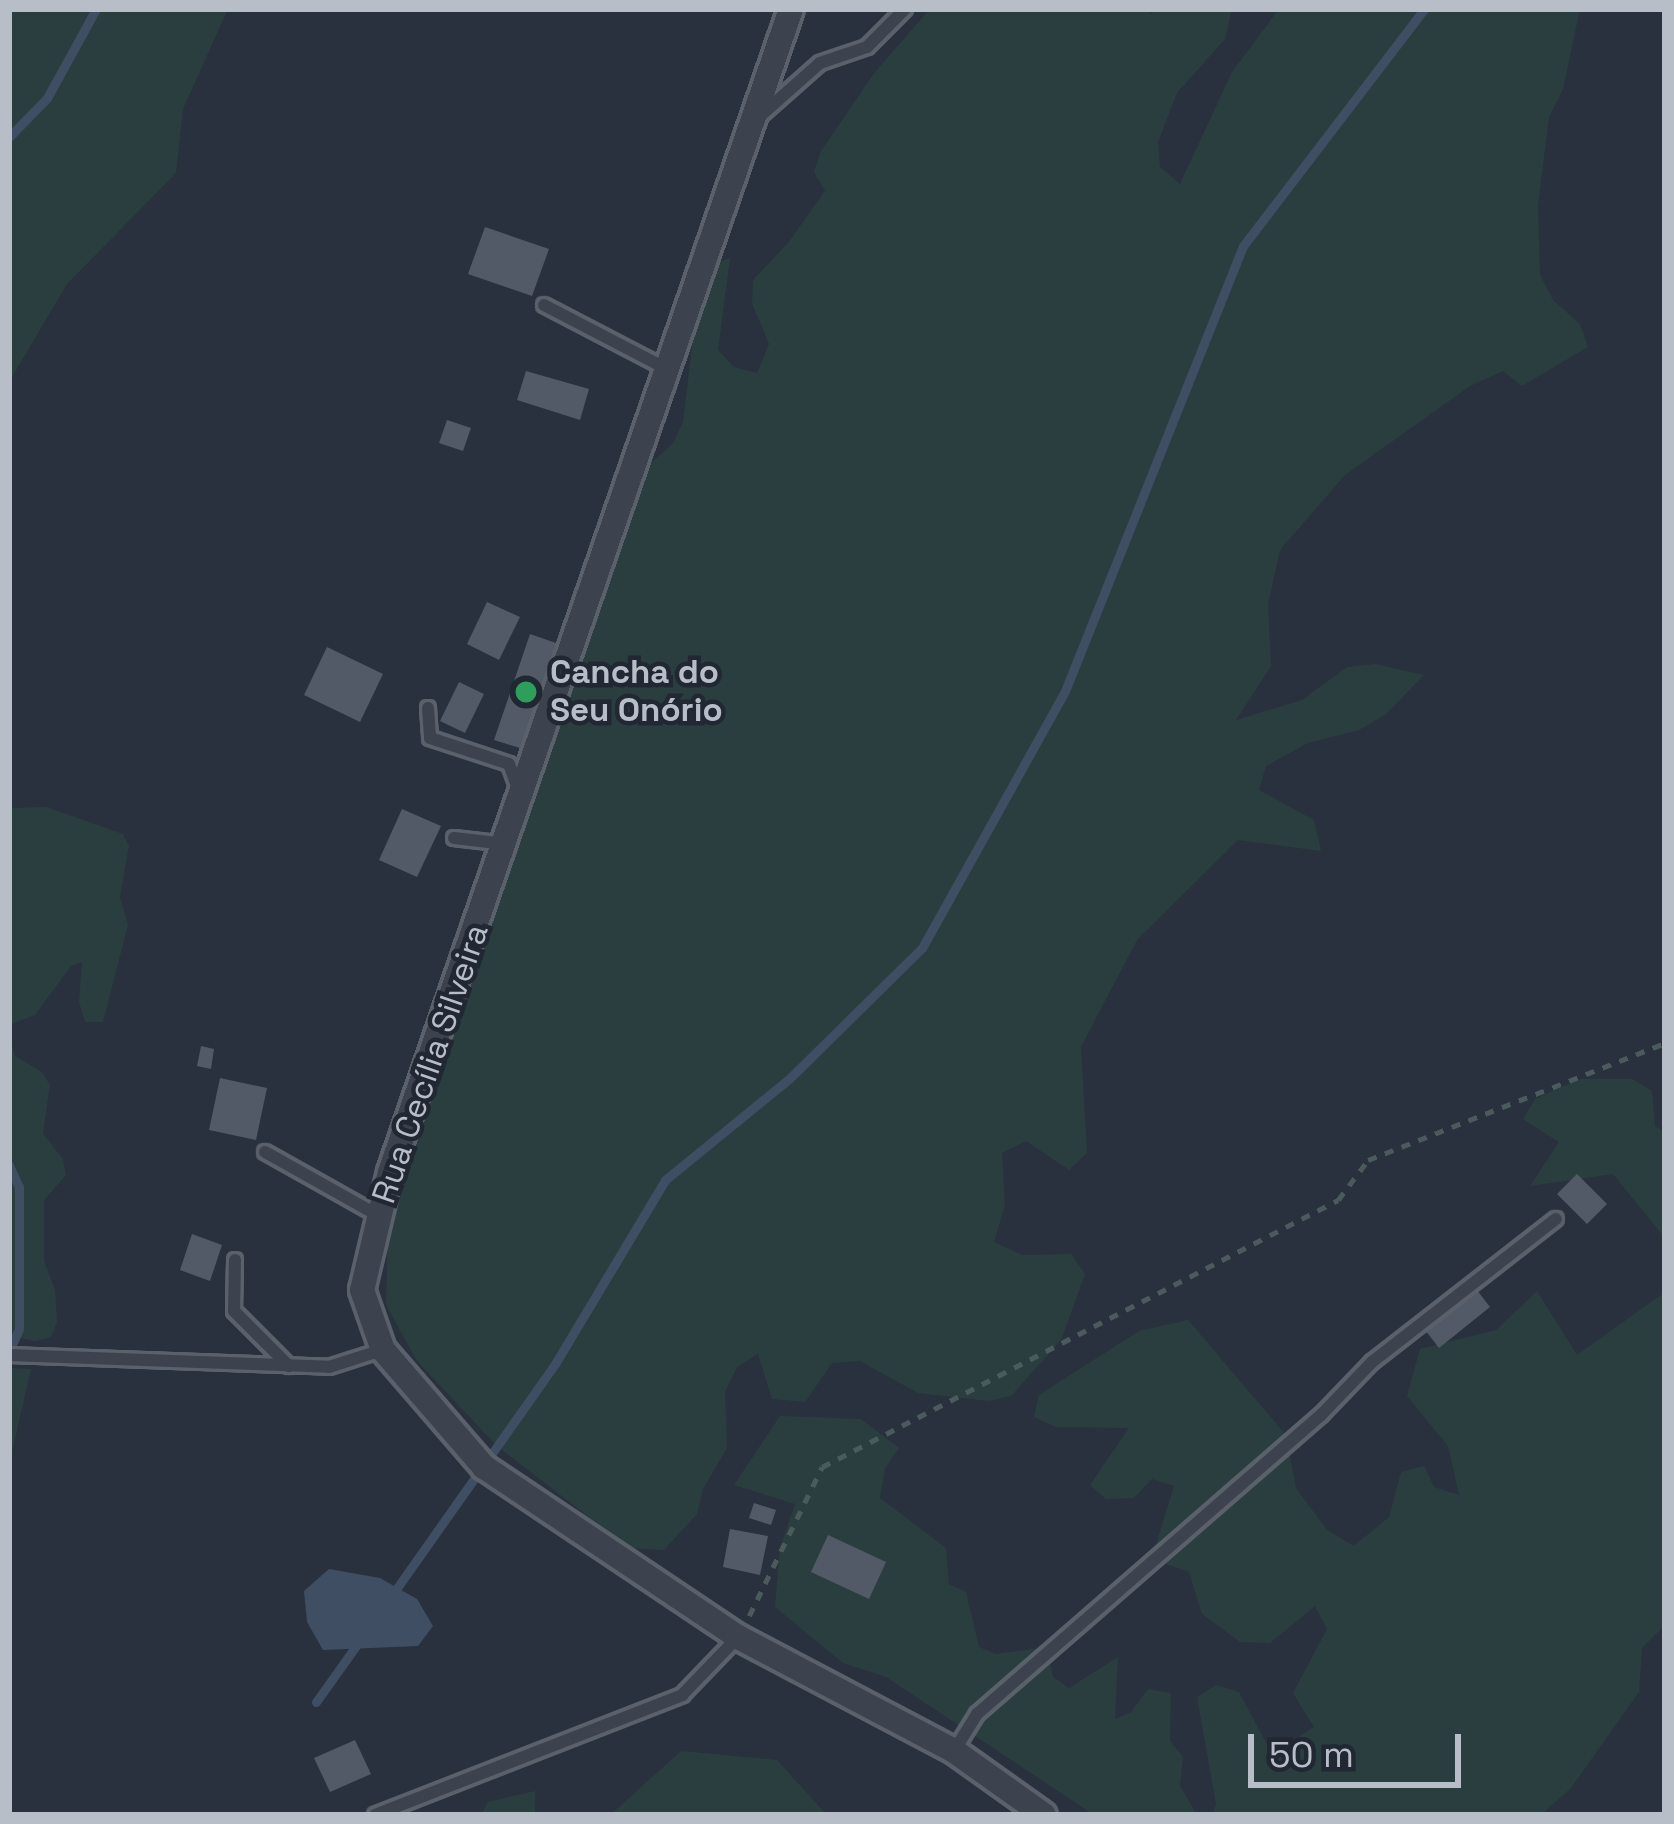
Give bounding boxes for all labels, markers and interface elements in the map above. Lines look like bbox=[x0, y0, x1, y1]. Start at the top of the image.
place label: Cancha do Seu Onório bbox=[550, 653, 723, 731]
marker: Cancha do Seu Onório bbox=[513, 679, 539, 705]
street label: Rua Cecília Silveira bbox=[365, 919, 497, 1209]
scale bar bbox=[1254, 1710, 1467, 1784]
text: 50 m bbox=[1269, 1732, 1354, 1778]

